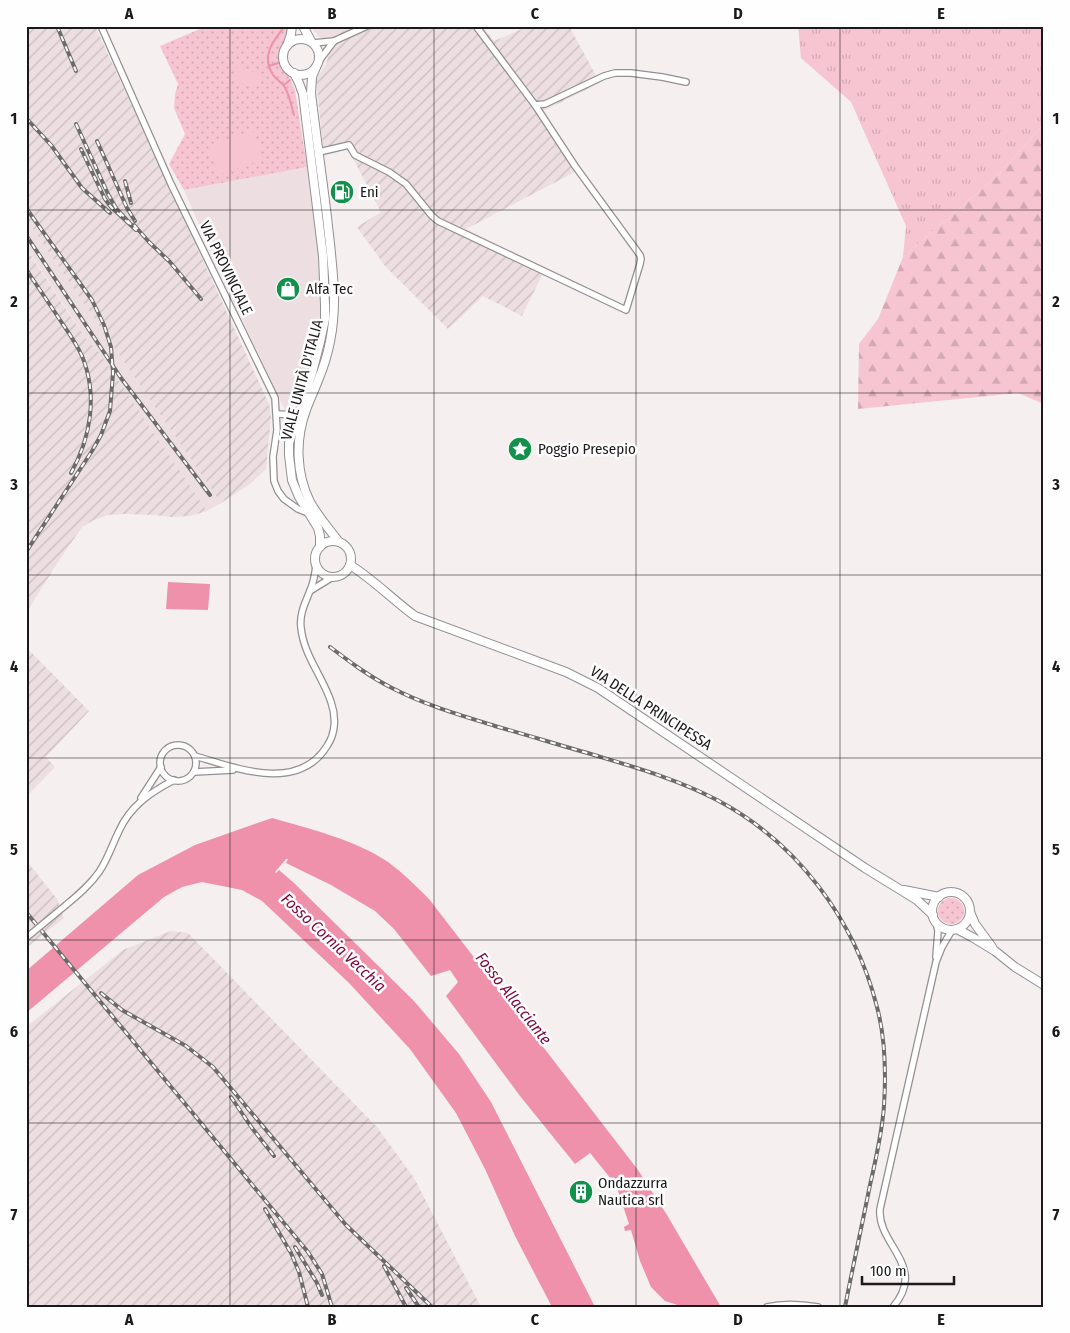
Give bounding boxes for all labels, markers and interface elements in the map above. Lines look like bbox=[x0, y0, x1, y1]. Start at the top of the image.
text: A bbox=[124, 4, 134, 23]
text: B bbox=[328, 4, 337, 23]
text: C bbox=[531, 4, 540, 23]
text: D bbox=[733, 4, 743, 23]
text: E bbox=[937, 4, 945, 23]
text: 1 bbox=[11, 109, 17, 128]
text: 1 bbox=[1053, 109, 1059, 128]
fuel station icon: Eni bbox=[329, 179, 355, 205]
place label: Eni bbox=[360, 183, 379, 201]
street label: VIA PROVINCIALE bbox=[196, 218, 256, 318]
shop icon: Alfa Tec bbox=[275, 276, 301, 302]
place label: Alfa Tec bbox=[306, 280, 354, 298]
text: 2 bbox=[9, 292, 18, 311]
text: 2 bbox=[1051, 292, 1060, 311]
street label: VIALE UNITÀ D'ITALIA bbox=[277, 318, 327, 442]
place icon: Poggio Presepio bbox=[507, 436, 533, 462]
place label: Poggio Presepio bbox=[538, 440, 636, 458]
text: 3 bbox=[9, 475, 18, 494]
text: 3 bbox=[1051, 475, 1060, 494]
text: 4 bbox=[10, 657, 18, 676]
text: 4 bbox=[1052, 657, 1060, 676]
street label: VIA DELLA PRINCIPESSA bbox=[587, 662, 715, 754]
text: 5 bbox=[10, 840, 18, 859]
text: 5 bbox=[1052, 840, 1060, 859]
water label: Fosso Cornia Vecchia bbox=[278, 889, 390, 996]
water label: Fosso Allacciante bbox=[472, 948, 556, 1048]
text: 6 bbox=[10, 1022, 18, 1041]
text: 6 bbox=[1052, 1022, 1060, 1041]
place label: Ondazzurra Nautica srl bbox=[598, 1174, 668, 1209]
building icon: Ondazzurra Nautica srl bbox=[568, 1179, 594, 1205]
text: 7 bbox=[11, 1205, 18, 1224]
text: 7 bbox=[1053, 1205, 1060, 1224]
scale bar bbox=[862, 1253, 955, 1285]
text: 100 m bbox=[870, 1262, 907, 1280]
text: A bbox=[124, 1310, 134, 1329]
text: B bbox=[328, 1310, 337, 1329]
text: C bbox=[531, 1310, 540, 1329]
text: D bbox=[733, 1310, 743, 1329]
text: E bbox=[937, 1310, 945, 1329]

